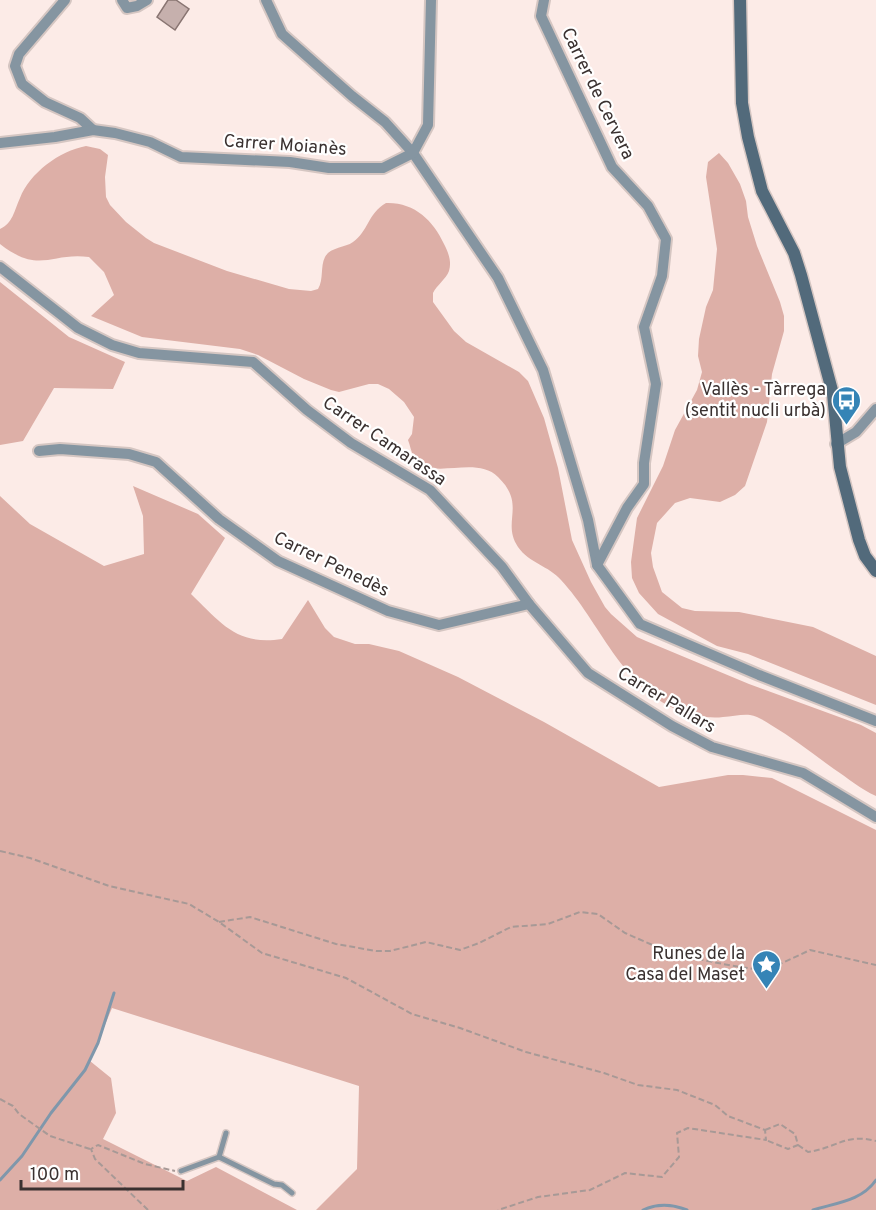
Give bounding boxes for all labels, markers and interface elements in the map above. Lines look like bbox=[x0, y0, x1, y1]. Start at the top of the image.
street label: Carrer de Cervera bbox=[555, 24, 639, 164]
street label: Carrer Moianès bbox=[223, 130, 347, 162]
place label: Vallès - Tàrrega (sentit nucli urbà) bbox=[685, 379, 826, 423]
bus stop icon: Vallès - Tàrrega (sentit nucli urbà) bbox=[831, 384, 863, 426]
street label: Carrer Camarassa bbox=[318, 392, 450, 492]
street label: Carrer Penedès bbox=[269, 527, 393, 603]
street label: Carrer Pallars bbox=[613, 663, 719, 739]
place label: Runes de la Casa del Maset bbox=[625, 943, 745, 987]
place icon: Runes de la Casa del Maset bbox=[750, 948, 782, 990]
scale bar bbox=[21, 1153, 183, 1191]
text: 100 m bbox=[30, 1164, 79, 1187]

